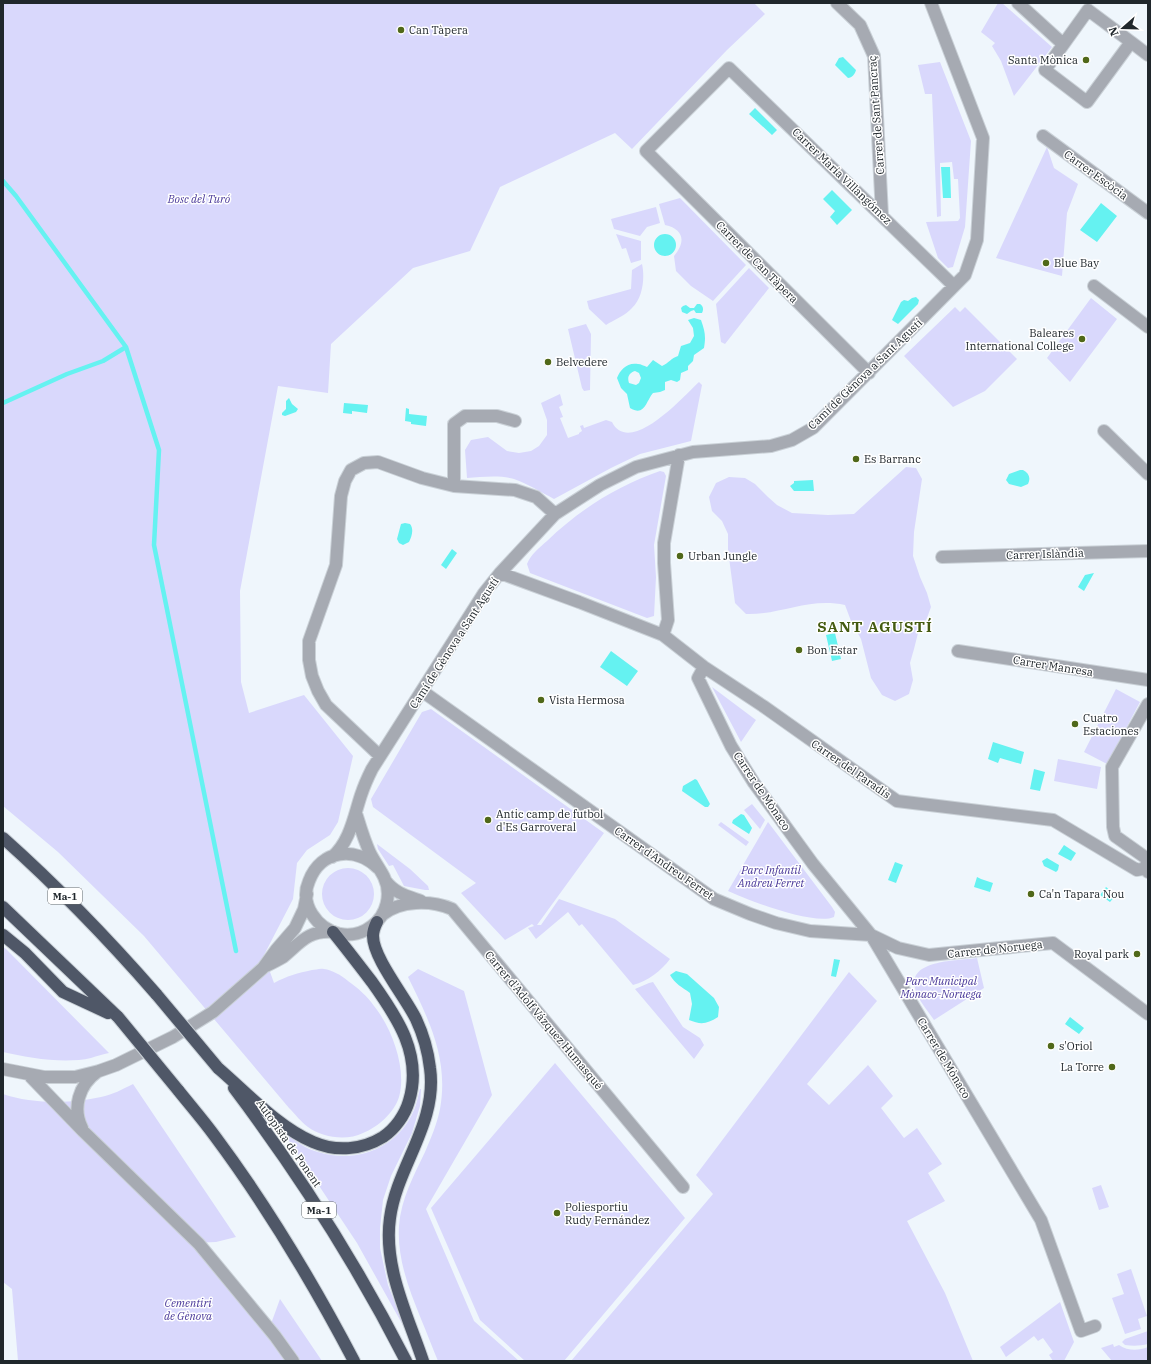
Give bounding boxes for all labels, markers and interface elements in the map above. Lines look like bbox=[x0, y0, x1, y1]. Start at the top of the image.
north arrow bbox=[1103, 8, 1143, 48]
place label: Can Tàpera bbox=[409, 23, 468, 37]
marker: Can Tàpera bbox=[396, 25, 406, 35]
text: N bbox=[1105, 25, 1122, 38]
place label: Santa Mònica bbox=[1008, 53, 1078, 67]
street label: Carrer de Sant Pancraç bbox=[865, 55, 887, 175]
marker: Santa Mònica bbox=[1081, 55, 1091, 65]
street label: Carrer María Villangómez bbox=[789, 125, 895, 227]
street label: Carrer Escòcia bbox=[1061, 147, 1131, 203]
park label: Bosc del Turó bbox=[167, 192, 231, 206]
street label: Carrer de Can Tàpera bbox=[713, 218, 801, 306]
place label: Blue Bay bbox=[1054, 256, 1099, 270]
marker: Blue Bay bbox=[1041, 258, 1051, 268]
street label: Camí de Gènova a Sant Agustí bbox=[805, 315, 925, 432]
place label: Baleares International College bbox=[966, 326, 1074, 353]
marker: Baleares International College bbox=[1077, 334, 1087, 344]
place label: Belvedere bbox=[556, 355, 608, 369]
marker: Belvedere bbox=[543, 357, 553, 367]
place label: Es Barranc bbox=[864, 452, 921, 466]
marker: Es Barranc bbox=[851, 454, 861, 464]
street label: Carrer Islàndia bbox=[1006, 546, 1084, 562]
place label: Urban Jungle bbox=[688, 549, 757, 563]
marker: Urban Jungle bbox=[675, 551, 685, 561]
street label: Camí de Gènova a Sant Agustí bbox=[406, 574, 502, 711]
district label: SANT AGUSTÍ bbox=[817, 617, 933, 636]
place label: Bon Estar bbox=[807, 643, 857, 657]
marker: Bon Estar bbox=[794, 645, 804, 655]
street label: Carrer Manresa bbox=[1012, 653, 1094, 679]
place label: Vista Hermosa bbox=[549, 693, 625, 707]
marker: Vista Hermosa bbox=[536, 695, 546, 705]
place label: Cuatro Estaciones bbox=[1083, 711, 1139, 738]
marker: Cuatro Estaciones bbox=[1070, 719, 1080, 729]
street label: Carrer del Paradís bbox=[809, 736, 893, 802]
street label: Carrer de Mònaco bbox=[731, 749, 793, 833]
place label: Antic camp de futbol d'Es Garroveral bbox=[496, 807, 603, 834]
marker: Antic camp de futbol d'Es Garroveral bbox=[483, 815, 493, 825]
street label: Carrer d'Andreu Ferret bbox=[612, 824, 716, 903]
park label: Parc Infantil Andreu Ferret bbox=[737, 863, 805, 890]
place label: Ca'n Tapara Nou bbox=[1039, 887, 1124, 901]
road number: Ma-1 bbox=[48, 888, 82, 904]
marker: Ca'n Tapara Nou bbox=[1026, 889, 1036, 899]
street label: Carrer de Noruega bbox=[947, 937, 1043, 961]
place label: Royal park bbox=[1074, 947, 1130, 961]
street label: Carrer d'Adolf Vázquez Humasqué bbox=[482, 948, 606, 1092]
marker: Royal park bbox=[1132, 949, 1142, 959]
park label: Parc Municipal Mònaco-Noruega bbox=[900, 974, 981, 1001]
street label: Carrer de Mònaco bbox=[914, 1015, 974, 1101]
place label: s'Oriol bbox=[1059, 1039, 1093, 1053]
marker: s'Oriol bbox=[1046, 1041, 1056, 1051]
place label: La Torre bbox=[1060, 1060, 1104, 1074]
marker: La Torre bbox=[1107, 1062, 1117, 1072]
street label: Autopista de Ponent bbox=[253, 1096, 325, 1190]
place label: Poliesportiu Rudy Fernández bbox=[565, 1200, 650, 1227]
road number: Ma-1 bbox=[302, 1202, 336, 1218]
marker: Poliesportiu Rudy Fernández bbox=[552, 1208, 562, 1218]
park label: Cementiri de Gènova bbox=[164, 1296, 212, 1323]

